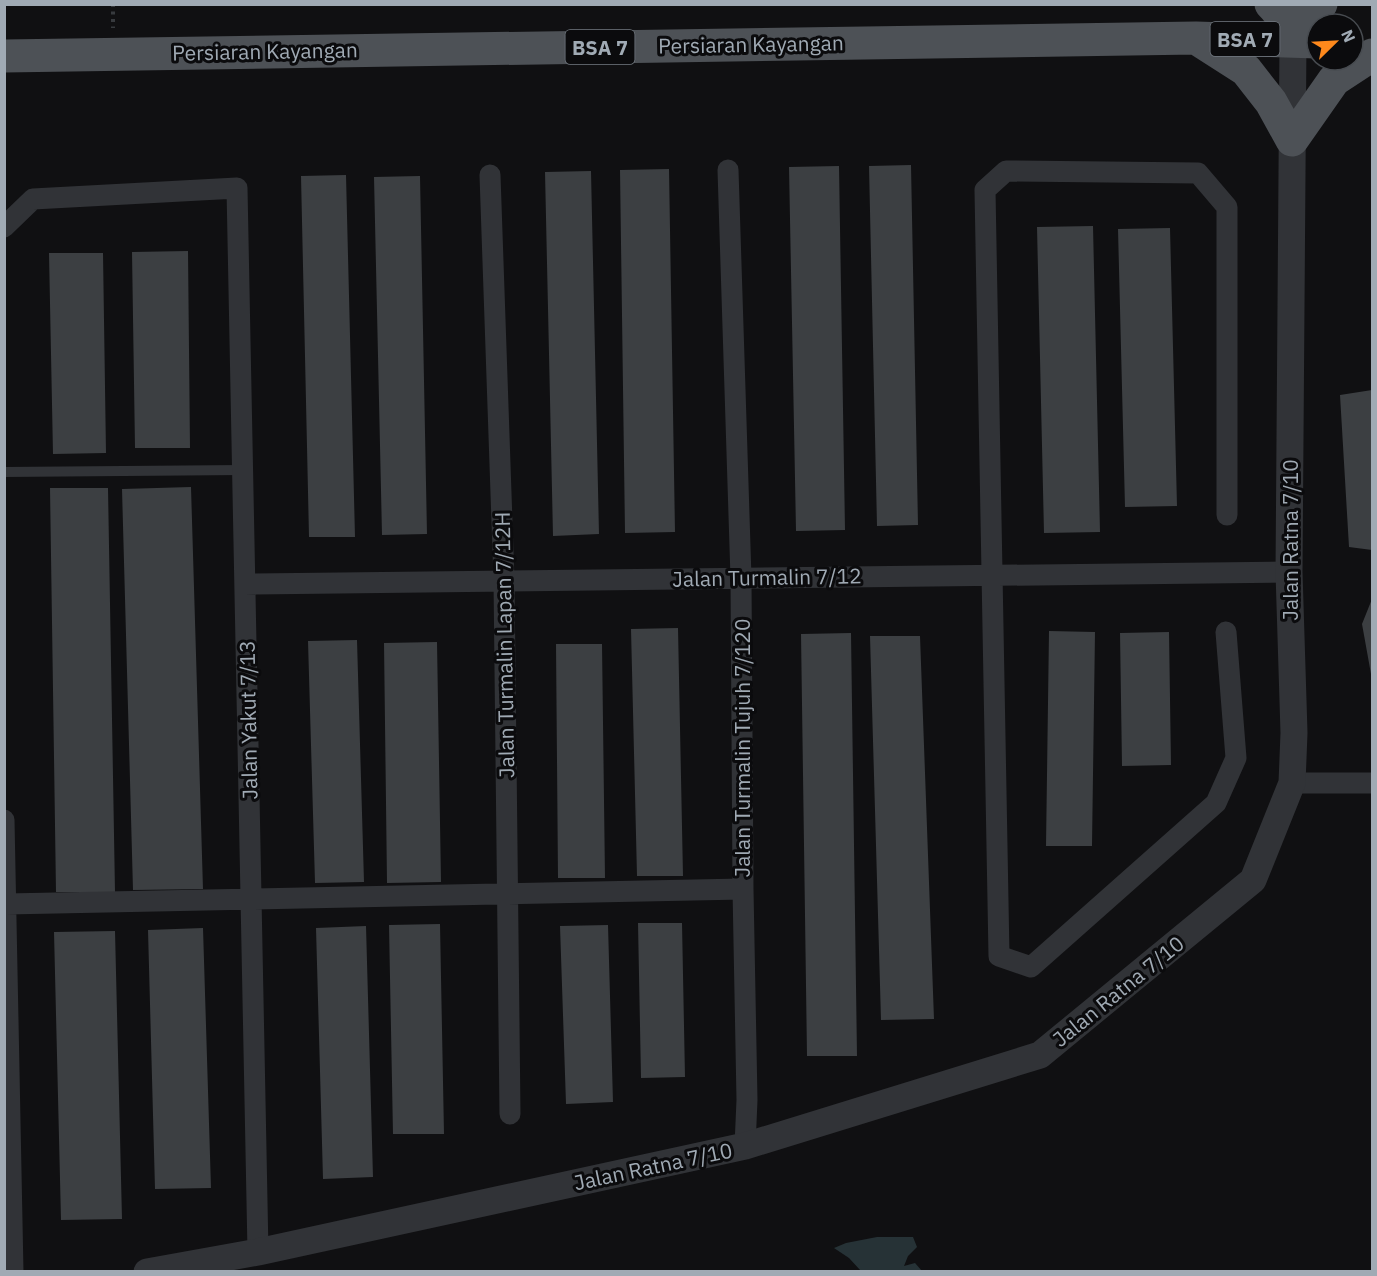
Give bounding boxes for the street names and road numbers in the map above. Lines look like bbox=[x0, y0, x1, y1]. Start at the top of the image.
road number: BSA 7 bbox=[1210, 22, 1280, 56]
street label: Persiaran Kayangan bbox=[658, 28, 844, 60]
road number: BSA 7 bbox=[566, 30, 634, 64]
street label: Persiaran Kayangan bbox=[172, 35, 358, 67]
street label: Jalan Ratna 7/10 bbox=[1276, 459, 1304, 621]
street label: Jalan Turmalin Lapan 7/12H bbox=[488, 512, 520, 778]
street label: Jalan Turmalin 7/12 bbox=[672, 561, 862, 593]
street label: Jalan Turmalin Tujuh 7/120 bbox=[728, 618, 756, 878]
street label: Jalan Yakut 7/13 bbox=[233, 640, 263, 800]
street label: Jalan Ratna 7/10 bbox=[1046, 929, 1190, 1053]
street label: Jalan Ratna 7/10 bbox=[571, 1136, 735, 1196]

